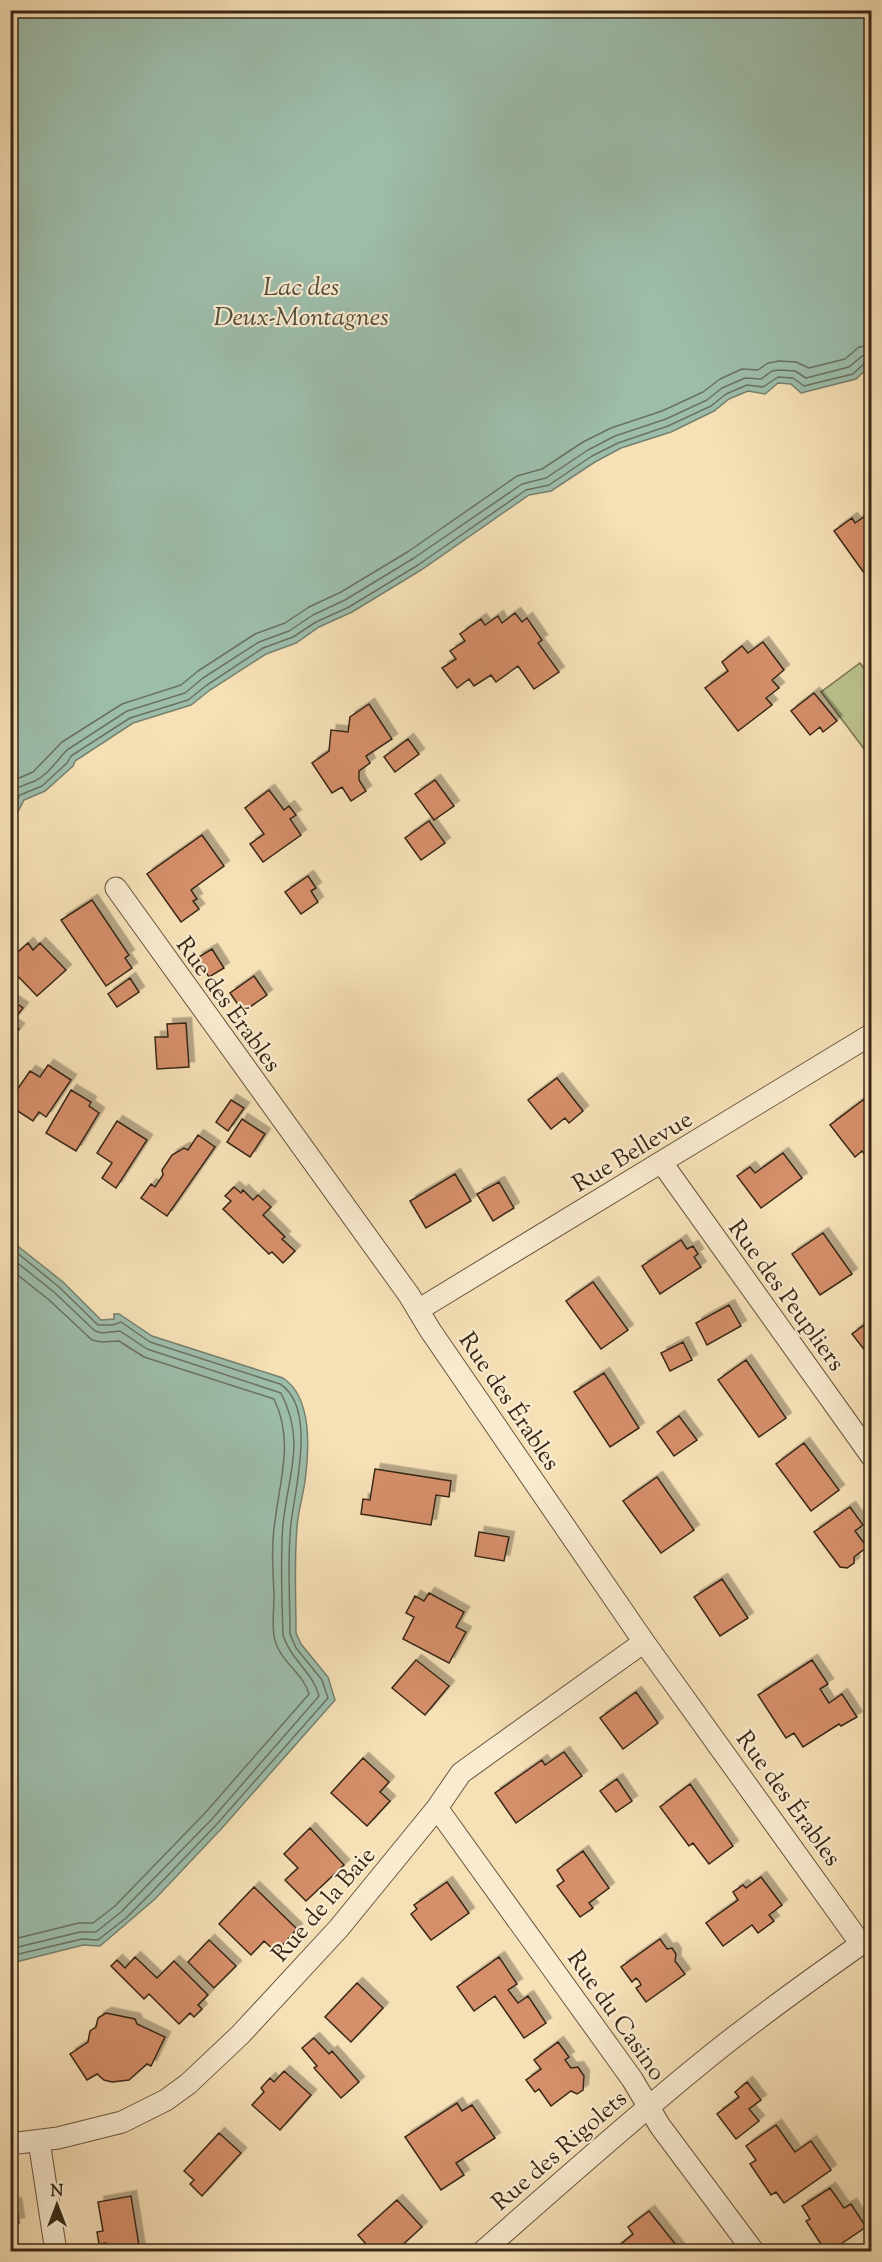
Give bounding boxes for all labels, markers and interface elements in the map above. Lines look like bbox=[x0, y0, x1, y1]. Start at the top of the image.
water label: Lac des Deux-Montagnes bbox=[213, 270, 389, 337]
street label: Rue des Érables bbox=[167, 930, 288, 1080]
street label: Rue Bellevue bbox=[567, 1104, 699, 1202]
street label: Rue des Peupliers bbox=[719, 1214, 852, 1379]
street label: Rue des Érables bbox=[449, 1326, 567, 1478]
street label: Rue des Érables bbox=[727, 1724, 848, 1874]
street label: Rue de la Baie bbox=[265, 1840, 384, 1971]
street label: Rue du Casino bbox=[558, 1944, 673, 2088]
street label: Rue des Rigolets bbox=[485, 2083, 635, 2220]
north arrow bbox=[27, 2175, 87, 2235]
text: N bbox=[51, 2181, 64, 2204]

